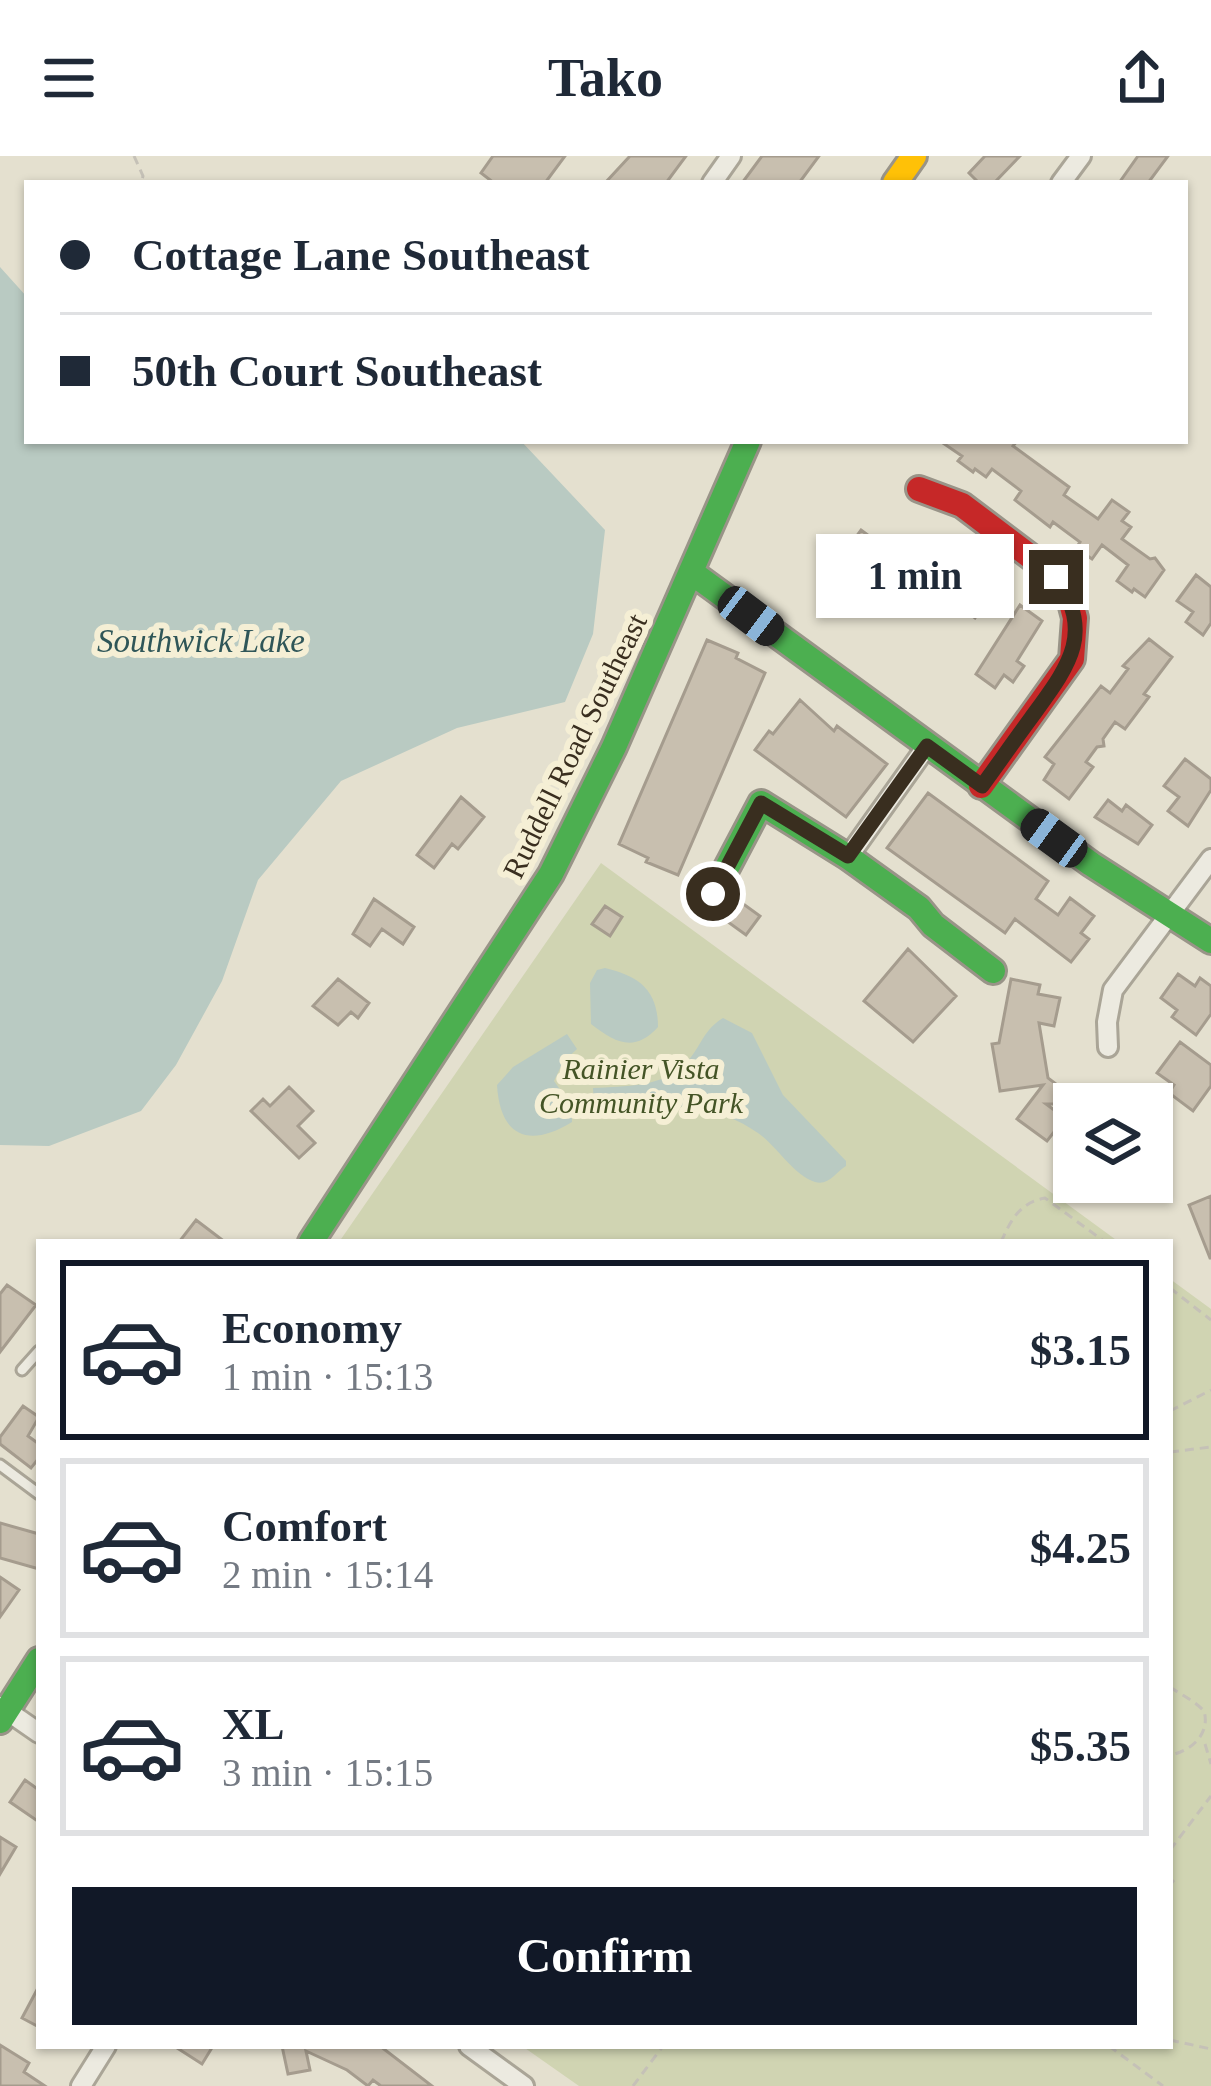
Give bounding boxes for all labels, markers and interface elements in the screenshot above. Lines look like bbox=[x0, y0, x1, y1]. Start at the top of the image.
icon: menu bbox=[36, 45, 102, 111]
icon: share bbox=[1109, 45, 1175, 111]
text: Tako bbox=[548, 48, 663, 108]
text: Cottage Lane Southeast bbox=[132, 230, 590, 280]
text: 50th Court Southeast bbox=[132, 346, 542, 396]
callout: 1 min bbox=[816, 535, 1014, 619]
route end bbox=[1029, 550, 1083, 604]
text: 1 min bbox=[868, 554, 962, 597]
car bbox=[711, 580, 791, 652]
street label: Ruddell Road Southeast bbox=[496, 608, 653, 883]
water label: Southwick Lake bbox=[97, 623, 305, 659]
car bbox=[1014, 802, 1094, 874]
route start bbox=[686, 867, 740, 921]
park label: Rainier Vista Community Park bbox=[539, 1052, 744, 1119]
map controls bbox=[1053, 1083, 1173, 1203]
button: layers bbox=[1053, 1083, 1173, 1203]
icon: car bbox=[78, 1296, 186, 1404]
text: Economy bbox=[222, 1303, 402, 1353]
text: $3.15 bbox=[1030, 1325, 1131, 1375]
text: 1 min · 15:13 bbox=[222, 1355, 433, 1398]
icon: car bbox=[78, 1494, 186, 1602]
text: Comfort bbox=[222, 1501, 387, 1551]
text: $4.25 bbox=[1030, 1523, 1131, 1573]
text: 2 min · 15:14 bbox=[222, 1553, 433, 1596]
icon: car bbox=[78, 1692, 186, 1800]
text: XL bbox=[222, 1699, 285, 1749]
text: $5.35 bbox=[1030, 1721, 1131, 1771]
text: 3 min · 15:15 bbox=[222, 1751, 433, 1794]
button: Confirm bbox=[72, 1887, 1137, 2025]

